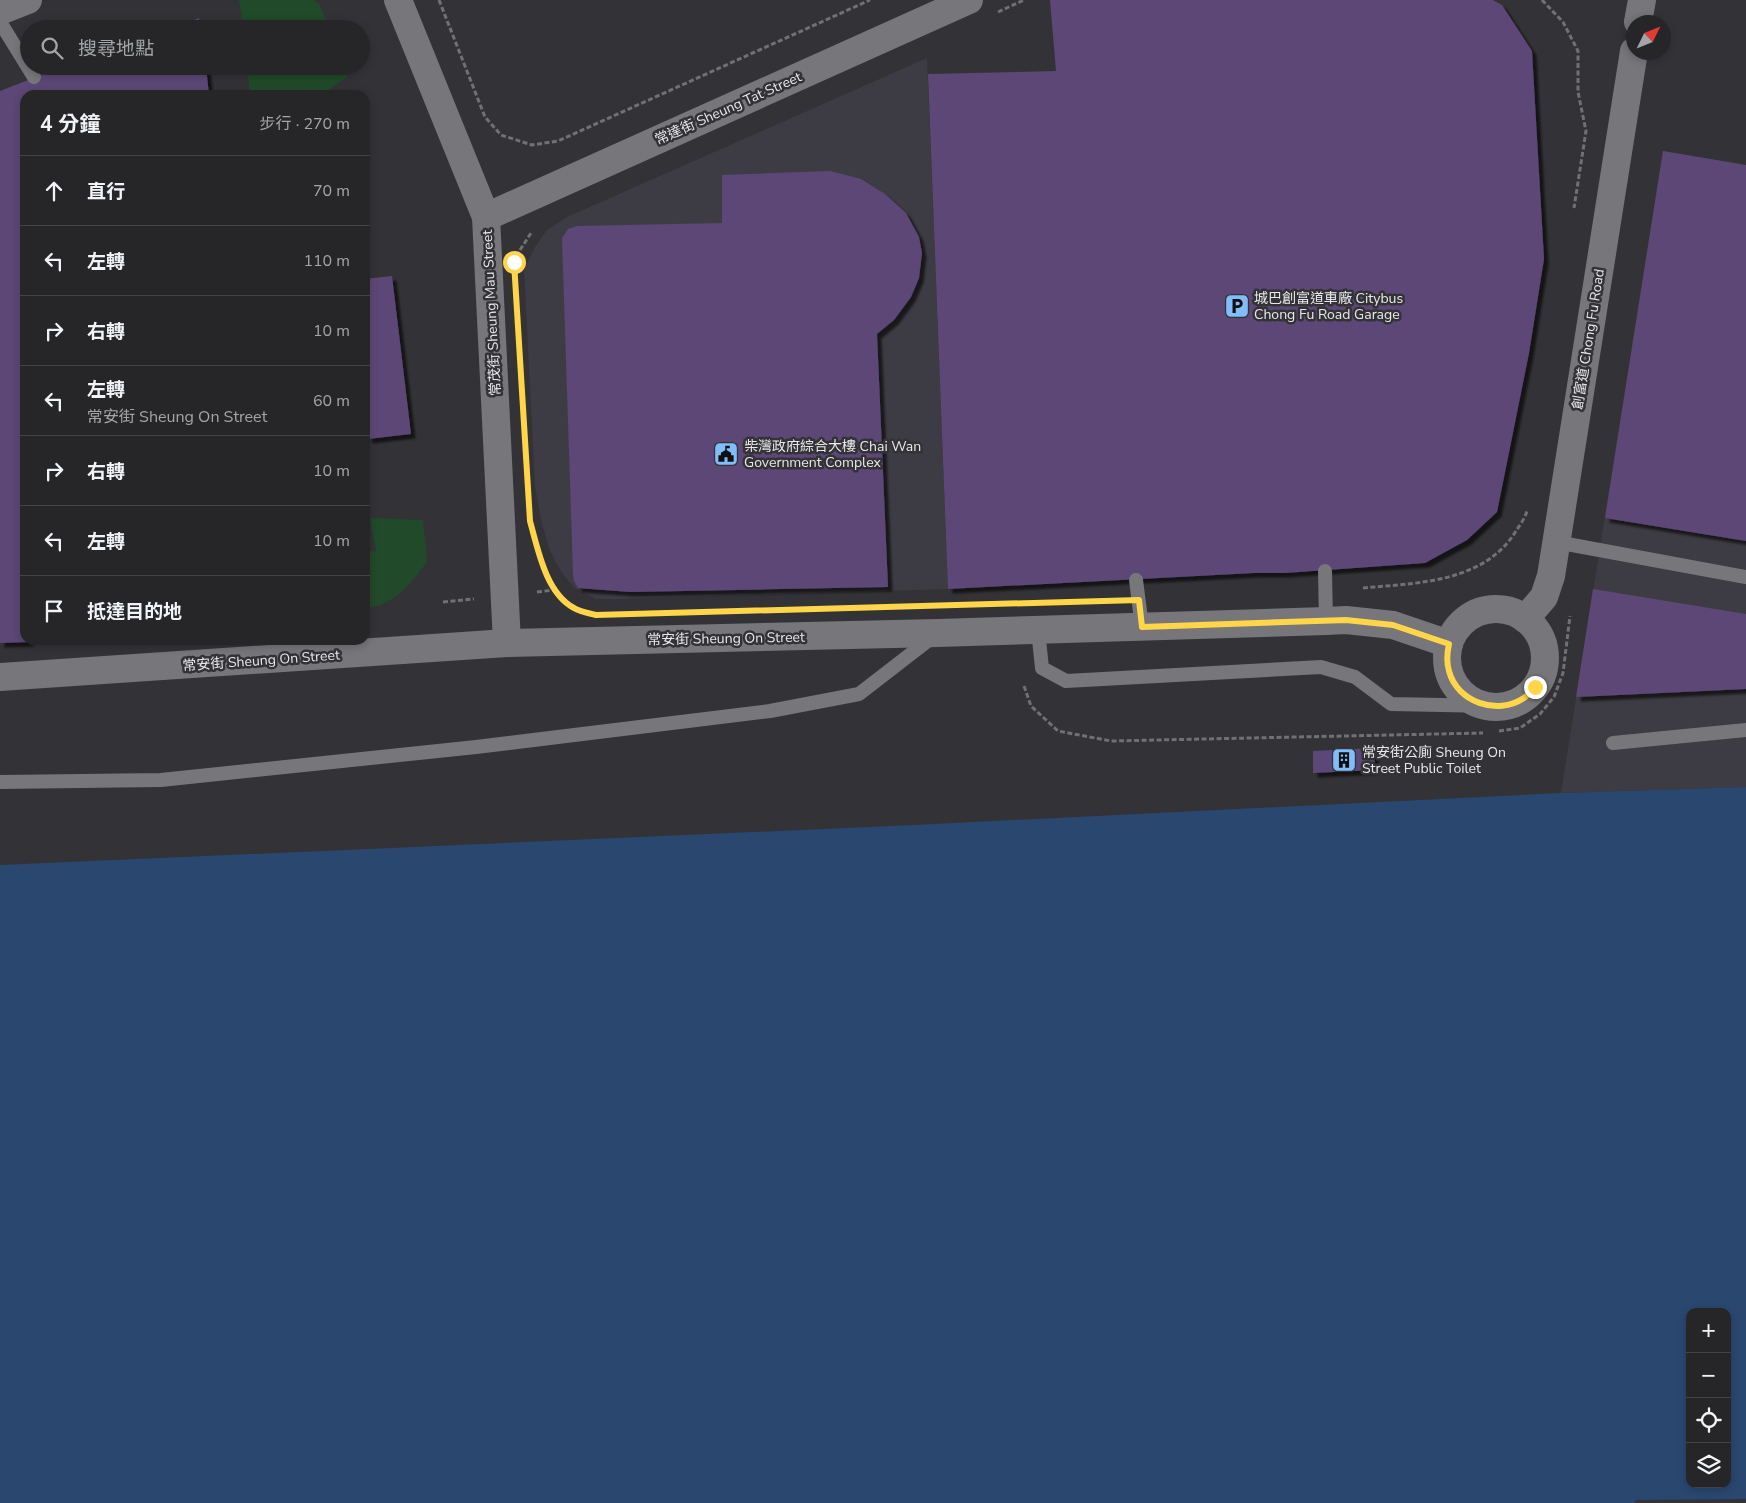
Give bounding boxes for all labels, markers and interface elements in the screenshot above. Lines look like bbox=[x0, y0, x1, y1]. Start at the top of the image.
north arrow bbox=[1626, 15, 1671, 60]
search box bbox=[20, 20, 370, 75]
icon: search bbox=[38, 34, 66, 62]
text: 搜尋地點 bbox=[78, 36, 154, 62]
street label: 常達街 Sheung Tat Street bbox=[652, 67, 805, 149]
text: 4 分鐘 bbox=[40, 110, 100, 138]
text: 步行 · 270 m bbox=[260, 113, 350, 135]
icon: ahead bbox=[40, 177, 68, 205]
text: 直行 bbox=[87, 179, 125, 205]
text: 70 m bbox=[313, 180, 350, 202]
street label: 常茂街 Sheung Mau Street bbox=[478, 229, 505, 396]
icon: left bbox=[40, 247, 68, 275]
text: 左轉 bbox=[87, 249, 125, 275]
text: 110 m bbox=[303, 250, 350, 272]
route start bbox=[503, 251, 526, 274]
street label: 創富道 Chong Fu Road bbox=[1568, 267, 1609, 411]
place label: 城巴創富道車廠 Citybus Chong Fu Road Garage bbox=[1254, 289, 1403, 324]
parking icon: 城巴創富道車廠 Citybus Chong Fu Road Garage bbox=[1224, 293, 1250, 319]
icon: right bbox=[40, 317, 68, 345]
text: 右轉 bbox=[87, 319, 125, 345]
text: 10 m bbox=[313, 320, 350, 342]
text: 左轉 bbox=[87, 377, 125, 403]
icon: left bbox=[40, 387, 68, 415]
text: 60 m bbox=[313, 390, 350, 412]
text: 常安街 Sheung On Street bbox=[87, 406, 267, 428]
place label: 柴灣政府綜合大樓 Chai Wan Government Complex bbox=[744, 437, 921, 472]
public building icon: 柴灣政府綜合大樓 Chai Wan Government Complex bbox=[713, 441, 739, 467]
icon: right bbox=[40, 457, 68, 485]
text: 右轉 bbox=[87, 459, 125, 485]
text: 10 m bbox=[313, 460, 350, 482]
icon: left bbox=[40, 527, 68, 555]
text: 左轉 bbox=[87, 529, 125, 555]
text: 10 m bbox=[313, 530, 350, 552]
icon: arrive bbox=[40, 597, 68, 625]
text: 抵達目的地 bbox=[87, 599, 182, 625]
street label: 常安街 Sheung On Street bbox=[647, 628, 805, 649]
street label: 常安街 Sheung On Street bbox=[182, 646, 340, 675]
route end bbox=[1524, 676, 1547, 699]
place label: 常安街公廁 Sheung On Street Public Toilet bbox=[1362, 743, 1506, 778]
building icon: 常安街公廁 Sheung On Street Public Toilet bbox=[1331, 747, 1357, 773]
map controls bbox=[1686, 1308, 1731, 1488]
button: + bbox=[1686, 1308, 1731, 1353]
button: − bbox=[1686, 1353, 1731, 1398]
button: locate bbox=[1686, 1398, 1731, 1443]
button: layers bbox=[1686, 1443, 1731, 1488]

